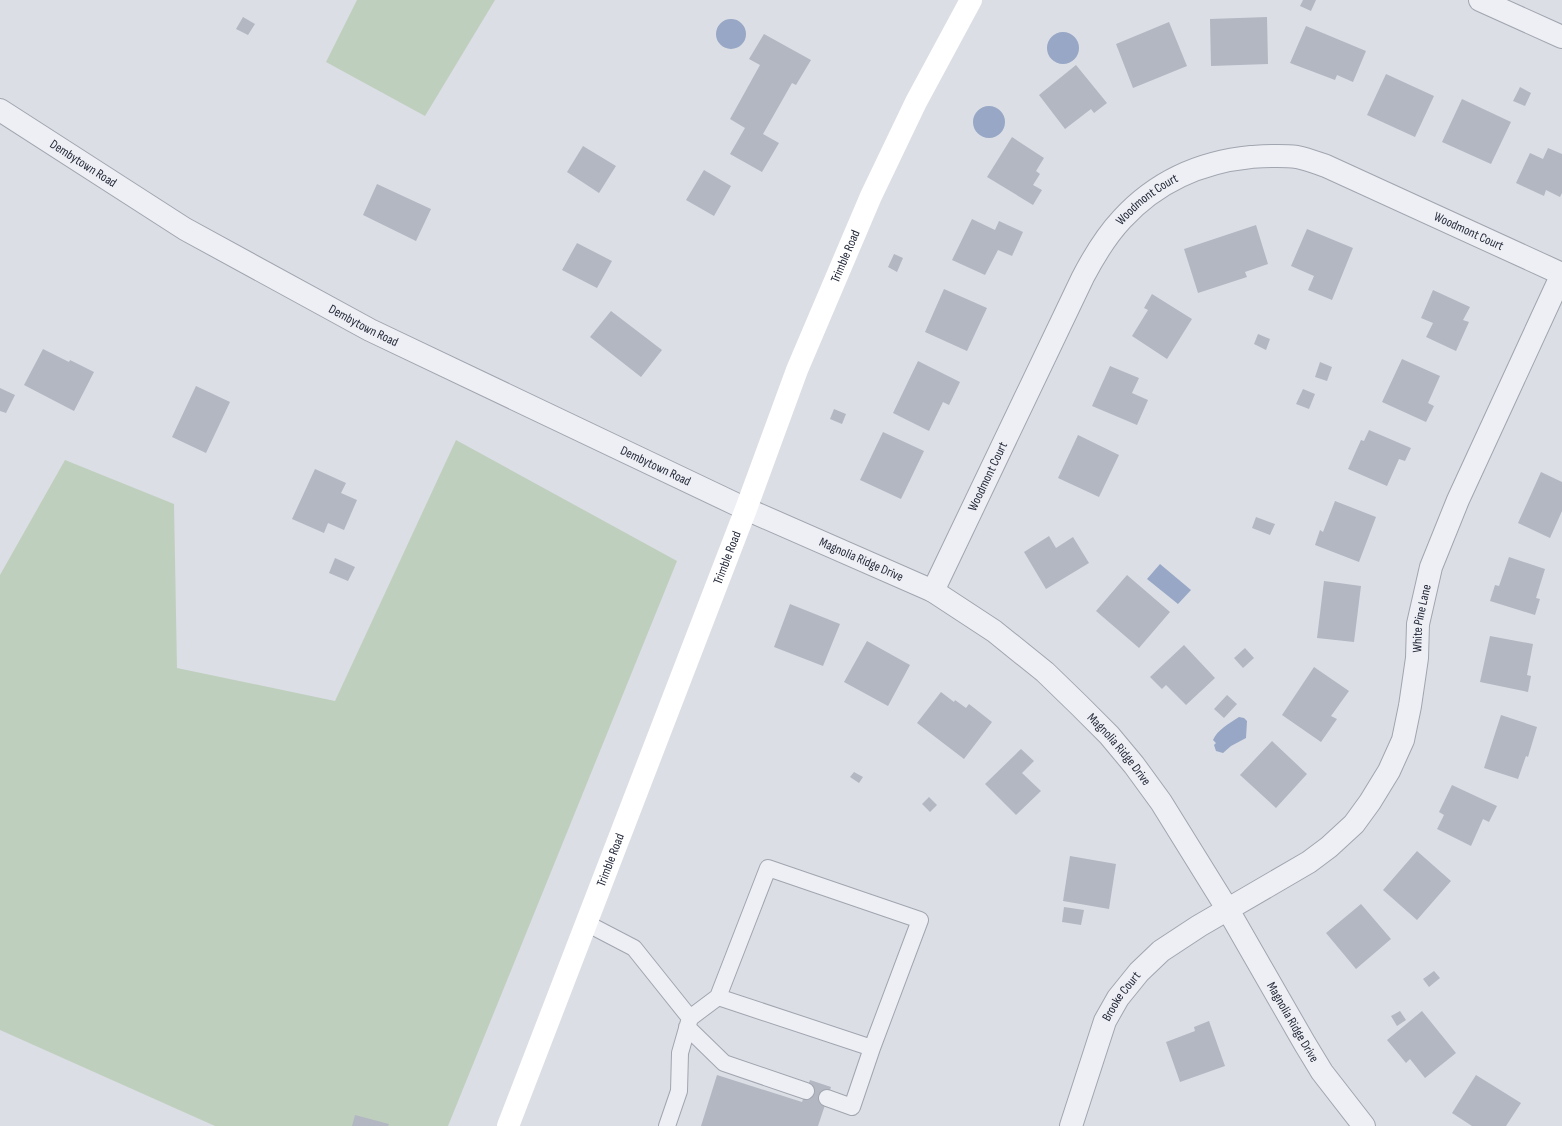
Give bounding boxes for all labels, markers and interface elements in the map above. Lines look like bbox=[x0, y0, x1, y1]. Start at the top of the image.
street label: Dembytown Road bbox=[47, 136, 120, 191]
street label: Woodmont Court bbox=[1112, 170, 1181, 228]
street label: Woodmont Court bbox=[1431, 208, 1506, 254]
street label: Trimble Road bbox=[827, 227, 864, 285]
street label: Dembytown Road bbox=[326, 301, 401, 350]
street label: Woodmont Court bbox=[964, 439, 1011, 514]
street label: Dembytown Road bbox=[618, 442, 693, 490]
street label: Trimble Road bbox=[710, 529, 745, 587]
street label: Magnolia Ridge Drive bbox=[817, 534, 906, 585]
street label: White Pine Lane bbox=[1409, 583, 1435, 653]
street label: Magnolia Ridge Drive bbox=[1084, 710, 1154, 789]
street label: Trimble Road bbox=[593, 831, 628, 889]
street label: Brooke Court bbox=[1099, 968, 1144, 1024]
street label: Magnolia Ridge Drive bbox=[1263, 979, 1322, 1065]

